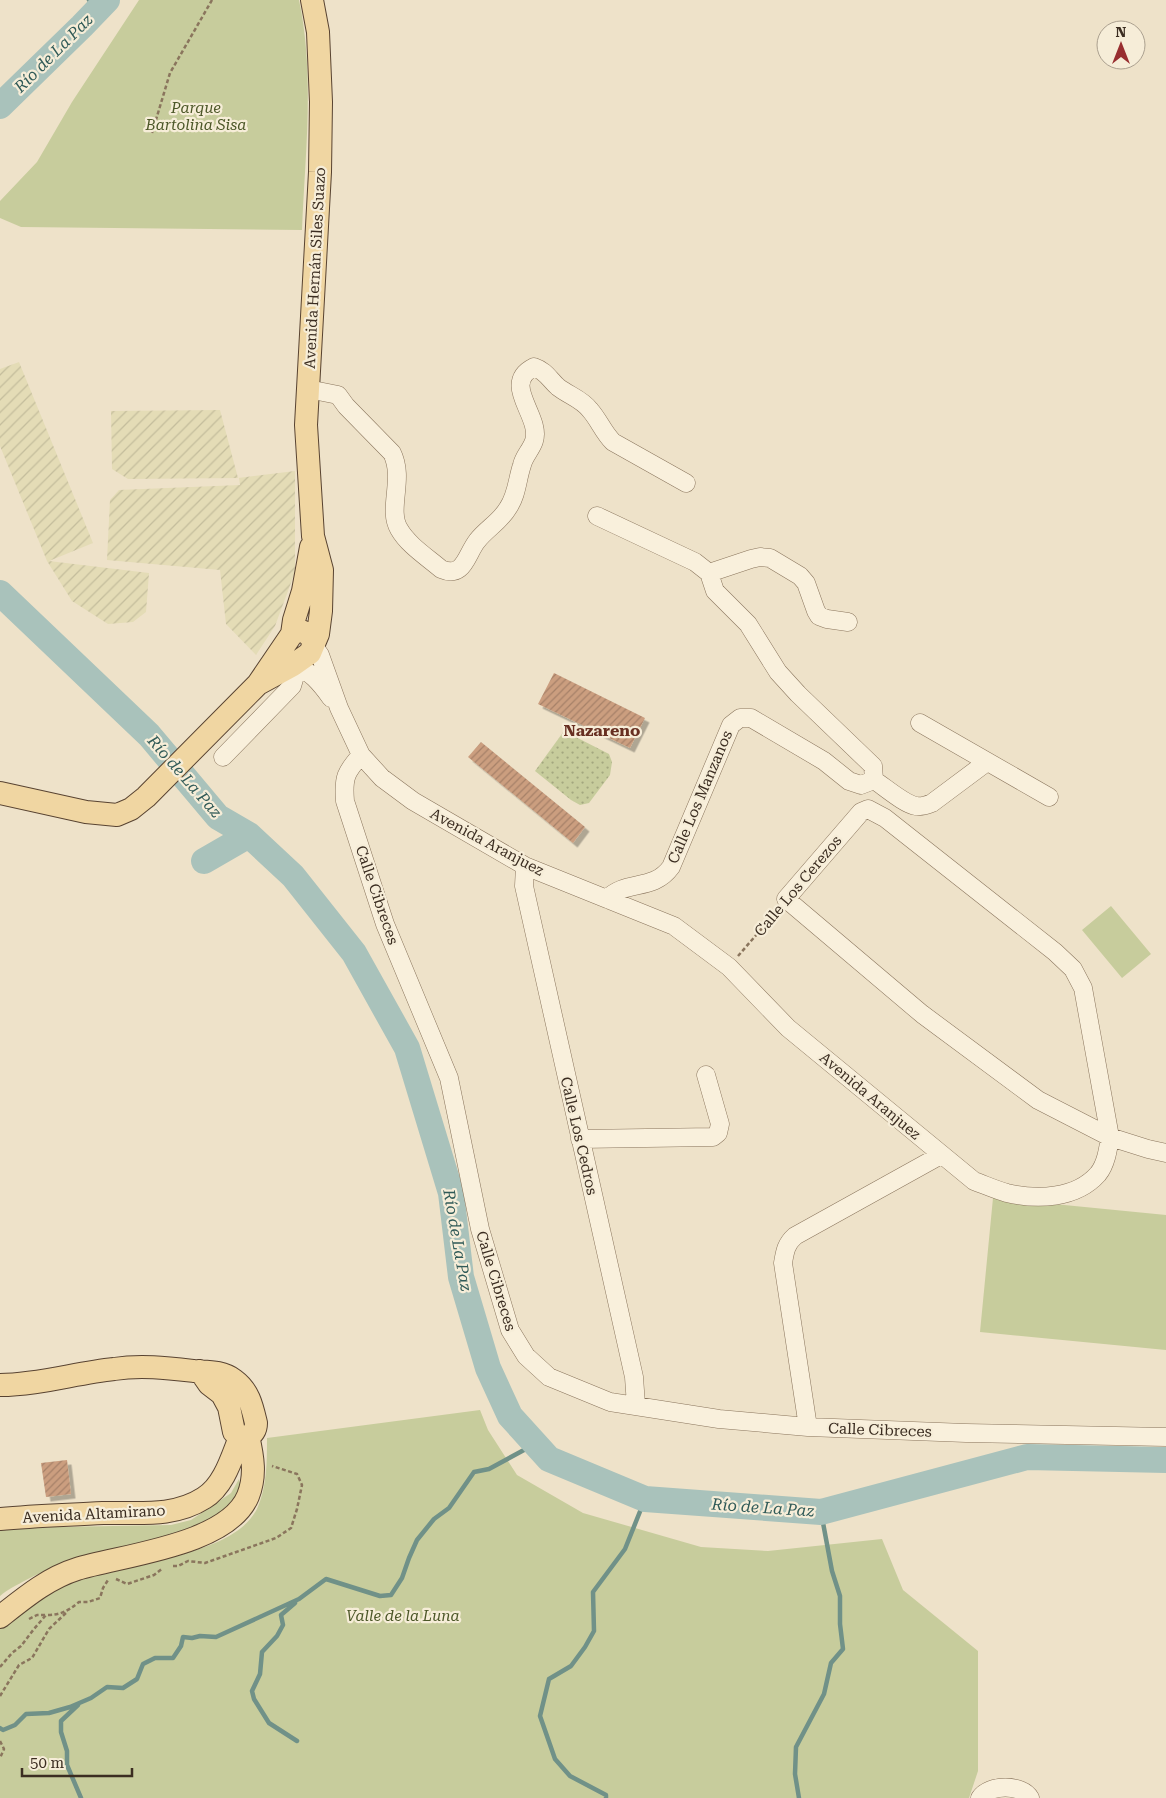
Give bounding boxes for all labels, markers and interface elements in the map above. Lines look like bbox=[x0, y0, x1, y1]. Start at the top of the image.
water label: Río de La Paz bbox=[10, 10, 96, 97]
north arrow bbox=[1096, 20, 1146, 70]
text: N bbox=[1116, 24, 1127, 40]
park label: Parque Bartolina Sisa bbox=[145, 99, 246, 134]
street label: Avenida Hernán Siles Suazo bbox=[301, 167, 329, 369]
district label: Nazareno bbox=[564, 721, 640, 740]
street label: Calle Los Manzanos bbox=[664, 728, 736, 866]
water label: Río de La Paz bbox=[143, 731, 226, 821]
street label: Avenida Aranjuez bbox=[427, 804, 547, 880]
street label: Calle Los Cerezos bbox=[751, 832, 845, 940]
street label: Calle Cibreces bbox=[352, 843, 402, 947]
street label: Avenida Aranjuez bbox=[816, 1049, 924, 1143]
street label: Calle Los Cedros bbox=[557, 1075, 601, 1197]
water label: Río de La Paz bbox=[439, 1187, 476, 1292]
street label: Calle Cibreces bbox=[472, 1229, 520, 1333]
street label: Calle Cibreces bbox=[828, 1419, 932, 1441]
water label: Río de La Paz bbox=[710, 1494, 815, 1521]
street label: Avenida Altamirano bbox=[22, 1501, 166, 1527]
park label: Valle de la Luna bbox=[346, 1607, 460, 1625]
scale bar bbox=[22, 1746, 132, 1778]
text: 50 m bbox=[30, 1754, 65, 1772]

